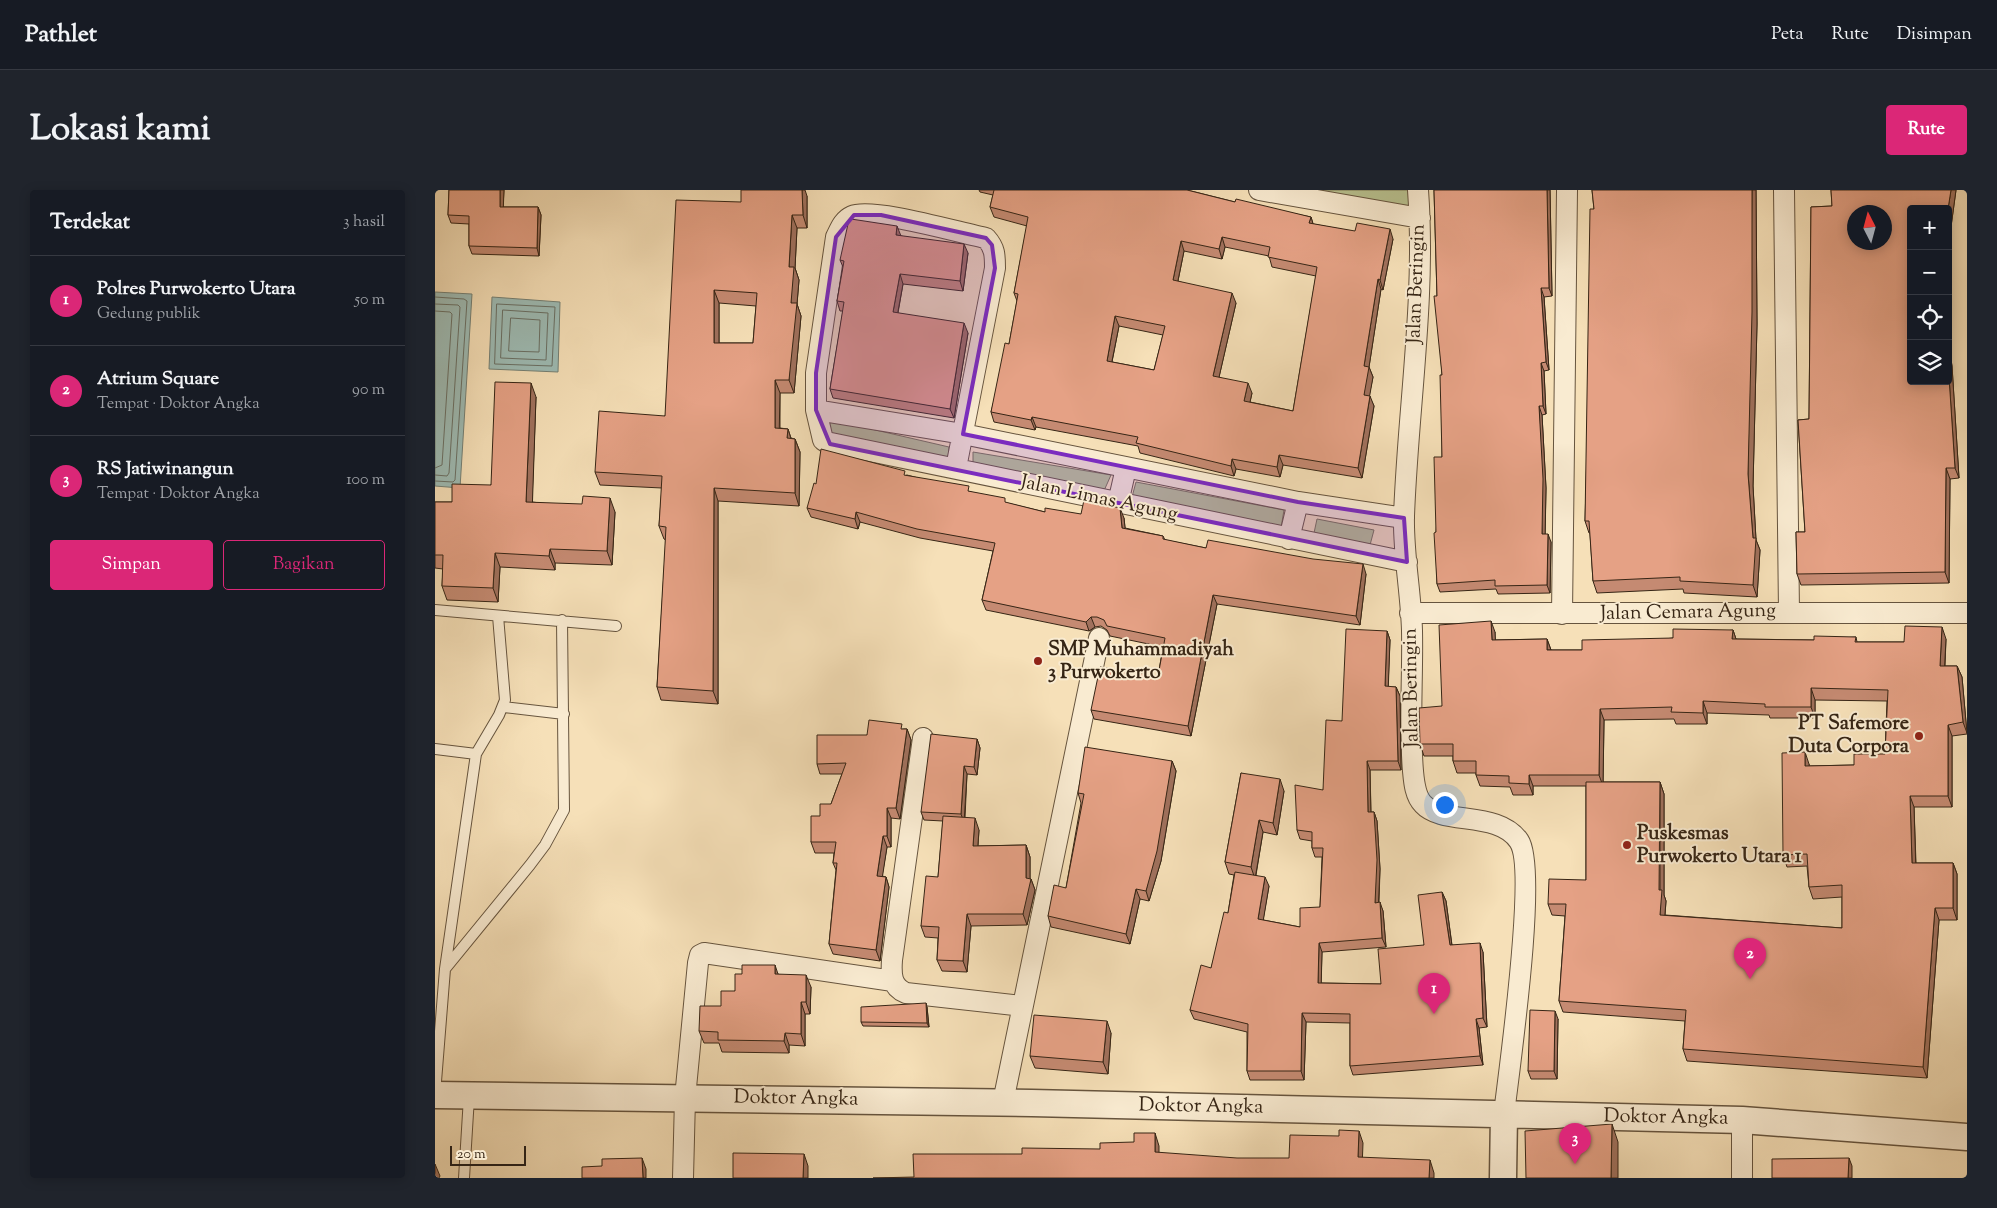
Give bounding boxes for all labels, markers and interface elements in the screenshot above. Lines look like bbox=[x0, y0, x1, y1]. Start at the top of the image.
text: Pathlet bbox=[25, 18, 97, 52]
text: Peta bbox=[1771, 22, 1803, 48]
text: Rute bbox=[1831, 22, 1869, 48]
text: Disimpan bbox=[1897, 22, 1972, 48]
text: Lokasi kami bbox=[30, 105, 211, 156]
button: Rute bbox=[1886, 105, 1967, 155]
north arrow bbox=[1847, 205, 1892, 250]
map controls bbox=[1907, 205, 1952, 385]
button: + bbox=[1907, 205, 1952, 250]
text: Terdekat bbox=[50, 208, 130, 238]
text: 3 hasil bbox=[343, 211, 385, 234]
street label: Jalan Beringin bbox=[1400, 223, 1434, 345]
button: − bbox=[1907, 250, 1952, 295]
text: Polres Purwokerto Utara bbox=[97, 276, 296, 303]
text: 1 bbox=[63, 289, 69, 312]
text: 50 m bbox=[354, 289, 385, 312]
button: locate bbox=[1907, 295, 1952, 340]
text: Gedung publik bbox=[97, 303, 201, 326]
button: layers bbox=[1907, 340, 1952, 385]
text: Atrium Square bbox=[97, 366, 219, 393]
text: 2 bbox=[62, 379, 70, 402]
text: 90 m bbox=[352, 379, 385, 402]
text: Tempat · Doktor Angka bbox=[97, 393, 260, 416]
text: RS Jatiwinangun bbox=[97, 456, 234, 483]
street label: Jalan Limas Agung bbox=[1017, 468, 1181, 530]
text: 3 bbox=[63, 469, 69, 492]
text: 100 m bbox=[346, 469, 385, 492]
text: Tempat · Doktor Angka bbox=[97, 483, 260, 506]
button: Simpan bbox=[50, 540, 213, 590]
button: Bagikan bbox=[223, 540, 385, 590]
street label: Jalan Cemara Agung bbox=[1599, 597, 1776, 629]
street label: Jalan Beringin bbox=[1396, 628, 1428, 749]
place label: SMP Muhammadiyah 3 Purwokerto bbox=[1048, 636, 1234, 688]
marker: SMP Muhammadiyah 3 Purwokerto bbox=[1032, 655, 1044, 667]
place label: PT Safemore Duta Corpora bbox=[1789, 710, 1910, 762]
marker: PT Safemore Duta Corpora bbox=[1913, 730, 1925, 742]
your location bbox=[1432, 792, 1458, 818]
place label: Puskesmas Purwokerto Utara 1 bbox=[1637, 820, 1802, 872]
marker: Puskesmas Purwokerto Utara 1 bbox=[1621, 839, 1633, 851]
pin: 2 bbox=[1734, 938, 1766, 979]
pin: 1 bbox=[1418, 973, 1450, 1014]
street label: Doktor Angka bbox=[733, 1083, 859, 1115]
street label: Doktor Angka bbox=[1138, 1091, 1264, 1123]
street label: Doktor Angka bbox=[1603, 1102, 1729, 1134]
pin: 3 bbox=[1559, 1123, 1591, 1164]
scale bar bbox=[450, 1143, 526, 1166]
text: 20 m bbox=[457, 1145, 486, 1165]

